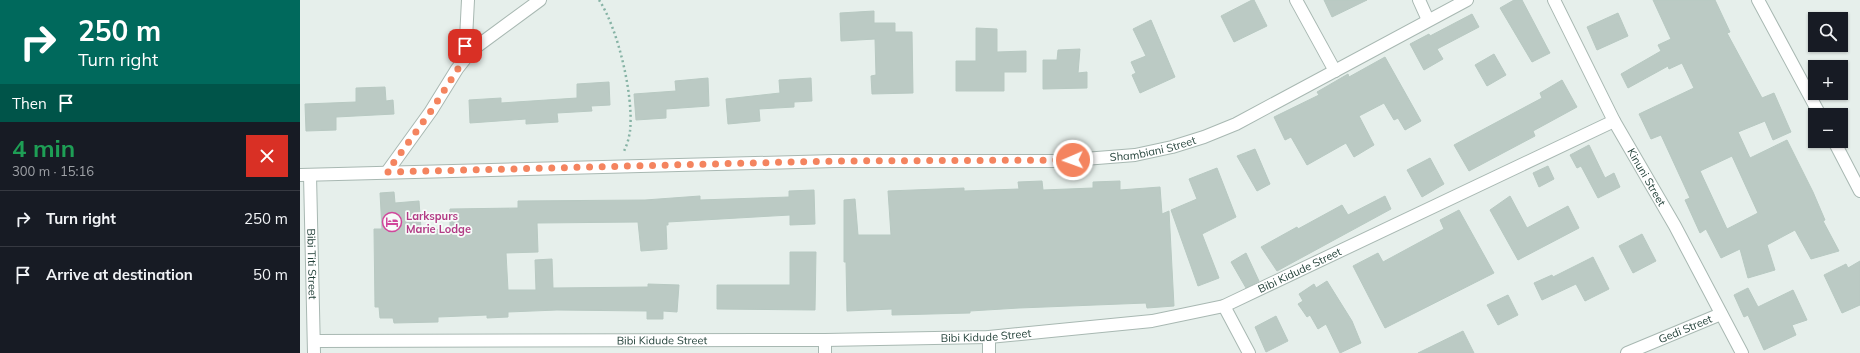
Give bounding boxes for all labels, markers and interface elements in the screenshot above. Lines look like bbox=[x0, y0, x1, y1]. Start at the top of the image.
map controls bbox=[1808, 12, 1848, 148]
button: search bbox=[1808, 12, 1848, 52]
text: 250 m bbox=[78, 13, 161, 48]
icon: right bbox=[12, 16, 64, 68]
pin bbox=[448, 29, 482, 63]
icon: arrive bbox=[454, 35, 476, 57]
text: Turn right bbox=[78, 48, 158, 71]
button: + bbox=[1808, 60, 1848, 100]
icon: arrive bbox=[55, 92, 77, 114]
text: Then bbox=[12, 94, 47, 113]
button: − bbox=[1808, 108, 1848, 148]
text: 4 min bbox=[12, 133, 75, 163]
street label: Shambiani Street bbox=[1109, 133, 1198, 164]
button: close bbox=[246, 135, 288, 177]
position arrow bbox=[1052, 139, 1094, 181]
street label: Kinuni Street bbox=[1624, 146, 1669, 209]
text: 300 m · 15:16 bbox=[12, 163, 94, 179]
icon: right bbox=[12, 208, 34, 230]
text: Turn right bbox=[46, 209, 116, 228]
text: 250 m bbox=[244, 209, 288, 228]
place label: Larkspurs Marie Lodge bbox=[406, 209, 471, 236]
hotel icon: Larkspurs Marie Lodge bbox=[381, 211, 403, 233]
street label: Bibi Titi Street bbox=[304, 228, 320, 300]
street label: Bibi Kidude Street bbox=[1256, 244, 1344, 296]
icon: arrive bbox=[12, 264, 34, 286]
text: Arrive at destination bbox=[46, 265, 193, 284]
text: 50 m bbox=[253, 265, 288, 284]
street label: Gedi Street bbox=[1656, 311, 1714, 346]
street label: Bibi Kidude Street bbox=[940, 326, 1032, 345]
street label: Bibi Kidude Street bbox=[617, 333, 708, 347]

